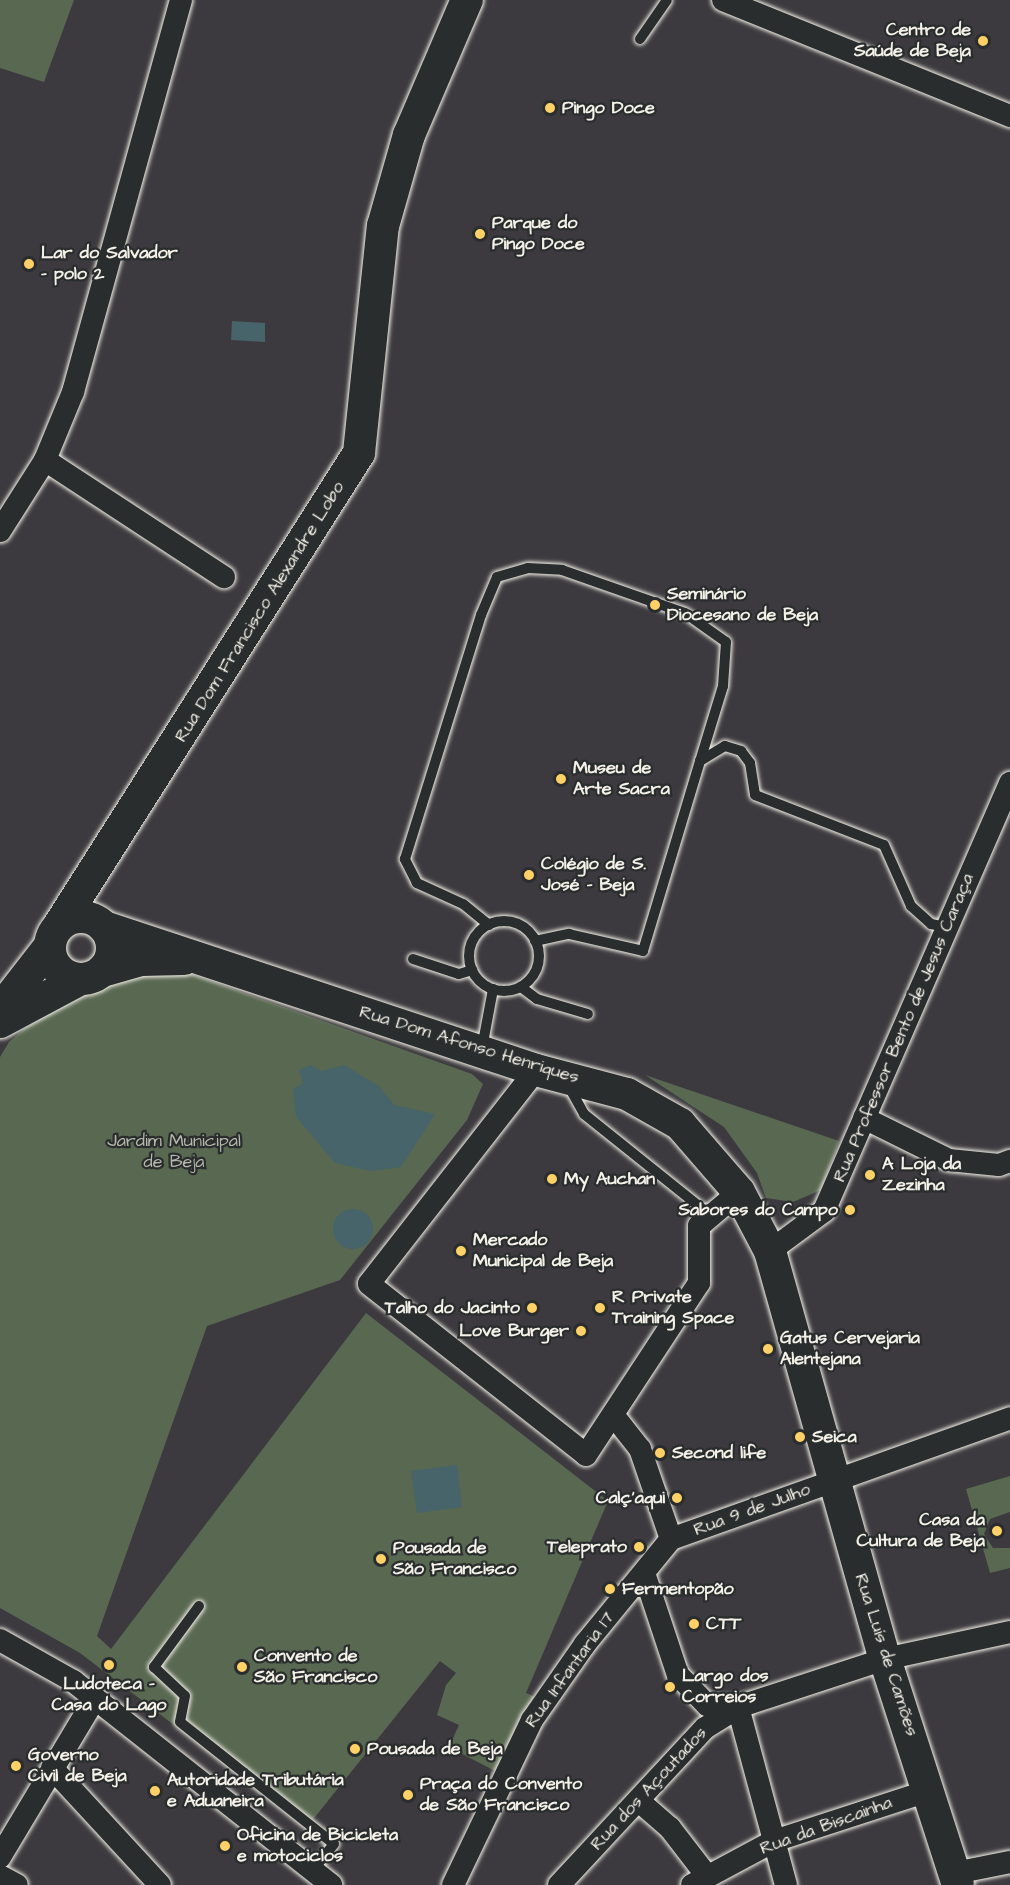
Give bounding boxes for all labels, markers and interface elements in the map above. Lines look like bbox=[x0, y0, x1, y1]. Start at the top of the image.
place label: Centro de Saúde de Beja bbox=[854, 20, 971, 63]
marker: Centro de Saúde de Beja bbox=[976, 34, 990, 48]
place label: Pingo Doce bbox=[562, 97, 655, 119]
marker: Pingo Doce bbox=[543, 101, 557, 115]
place label: Parque do Pingo Doce bbox=[492, 213, 585, 256]
marker: Parque do Pingo Doce bbox=[473, 227, 487, 241]
place label: Lar do Salvador - polo 2 bbox=[41, 243, 178, 286]
marker: Lar do Salvador - polo 2 bbox=[22, 257, 36, 271]
street label: Rua Dom Francisco Alexandre Lobo bbox=[170, 478, 350, 746]
place label: Seminário Diocesano de Beja bbox=[667, 584, 818, 626]
marker: Seminário Diocesano de Beja bbox=[648, 598, 662, 612]
place label: Museu de Arte Sacra bbox=[573, 758, 670, 800]
marker: Museu de Arte Sacra bbox=[554, 772, 568, 786]
place label: Colégio de S. José - Beja bbox=[541, 854, 646, 896]
marker: Colégio de S. José - Beja bbox=[522, 868, 536, 882]
street label: Rua Professor Bento de Jesus Caraça bbox=[829, 870, 979, 1186]
street label: Rua Dom Afonso Henriques bbox=[357, 1001, 581, 1089]
park label: Jardim Municipal de Beja bbox=[107, 1131, 241, 1174]
place label: A Loja da Zezinha bbox=[882, 1154, 961, 1196]
place label: My Auchan bbox=[564, 1168, 655, 1190]
marker: A Loja da Zezinha bbox=[863, 1168, 877, 1182]
marker: My Auchan bbox=[545, 1172, 559, 1186]
place label: Sabores do Campo bbox=[679, 1199, 838, 1221]
marker: Sabores do Campo bbox=[843, 1203, 857, 1217]
place label: Mercado Municipal de Beja bbox=[473, 1230, 613, 1272]
marker: Mercado Municipal de Beja bbox=[454, 1244, 468, 1258]
place label: R Private Training Space bbox=[612, 1287, 734, 1330]
place label: Talho do Jacinto bbox=[385, 1297, 520, 1319]
marker: Talho do Jacinto bbox=[525, 1301, 539, 1315]
marker: R Private Training Space bbox=[593, 1301, 607, 1315]
place label: Love Burger bbox=[459, 1320, 569, 1342]
marker: Love Burger bbox=[574, 1324, 588, 1338]
place label: Gatus Cervejaria Alentejana bbox=[780, 1328, 920, 1370]
marker: Gatus Cervejaria Alentejana bbox=[761, 1342, 775, 1356]
place label: Seica bbox=[812, 1426, 857, 1448]
marker: Seica bbox=[793, 1430, 807, 1444]
place label: Second life bbox=[672, 1442, 766, 1464]
marker: Second life bbox=[653, 1446, 667, 1460]
street label: Rua 9 de Julho bbox=[691, 1479, 813, 1541]
place label: Calç'aqui bbox=[596, 1487, 665, 1509]
marker: Calç'aqui bbox=[670, 1491, 684, 1505]
place label: Casa da Cultura de Beja bbox=[857, 1510, 985, 1552]
marker: Casa da Cultura de Beja bbox=[990, 1524, 1004, 1538]
place label: Teleprato bbox=[547, 1536, 627, 1558]
place label: Pousada de São Francisco bbox=[393, 1538, 516, 1580]
marker: Teleprato bbox=[632, 1540, 646, 1554]
marker: Pousada de São Francisco bbox=[374, 1552, 388, 1566]
street label: Rua Luís de Camões bbox=[849, 1571, 923, 1739]
place label: Fermentopão bbox=[622, 1578, 734, 1600]
marker: Fermentopão bbox=[603, 1582, 617, 1596]
street label: Rua Infantaria 17 bbox=[521, 1608, 619, 1732]
place label: CTT bbox=[706, 1613, 741, 1635]
marker: CTT bbox=[687, 1617, 701, 1631]
place label: Convento de São Francisco bbox=[254, 1646, 377, 1688]
marker: Ludoteca - Casa do Lago bbox=[102, 1658, 116, 1672]
marker: Convento de São Francisco bbox=[235, 1660, 249, 1674]
place label: Largo dos Correios bbox=[682, 1666, 769, 1708]
place label: Ludoteca - Casa do Lago bbox=[52, 1674, 166, 1716]
marker: Largo dos Correios bbox=[663, 1680, 677, 1694]
street label: Rua dos Açoutados bbox=[586, 1723, 712, 1855]
place label: Pousada de Beja bbox=[367, 1738, 503, 1760]
marker: Pousada de Beja bbox=[348, 1742, 362, 1756]
place label: Governo Civil de Beja bbox=[28, 1745, 127, 1788]
marker: Governo Civil de Beja bbox=[9, 1759, 23, 1773]
place label: Autoridade Tributária e Aduaneira bbox=[167, 1770, 344, 1812]
place label: Praça do Convento de São Francisco bbox=[420, 1774, 582, 1816]
marker: Autoridade Tributária e Aduaneira bbox=[148, 1784, 162, 1798]
marker: Praça do Convento de São Francisco bbox=[401, 1788, 415, 1802]
street label: Rua da Biscainha bbox=[757, 1792, 895, 1860]
place label: Oficina de Bicicleta e motociclos bbox=[237, 1825, 398, 1868]
marker: Oficina de Bicicleta e motociclos bbox=[218, 1839, 232, 1853]

